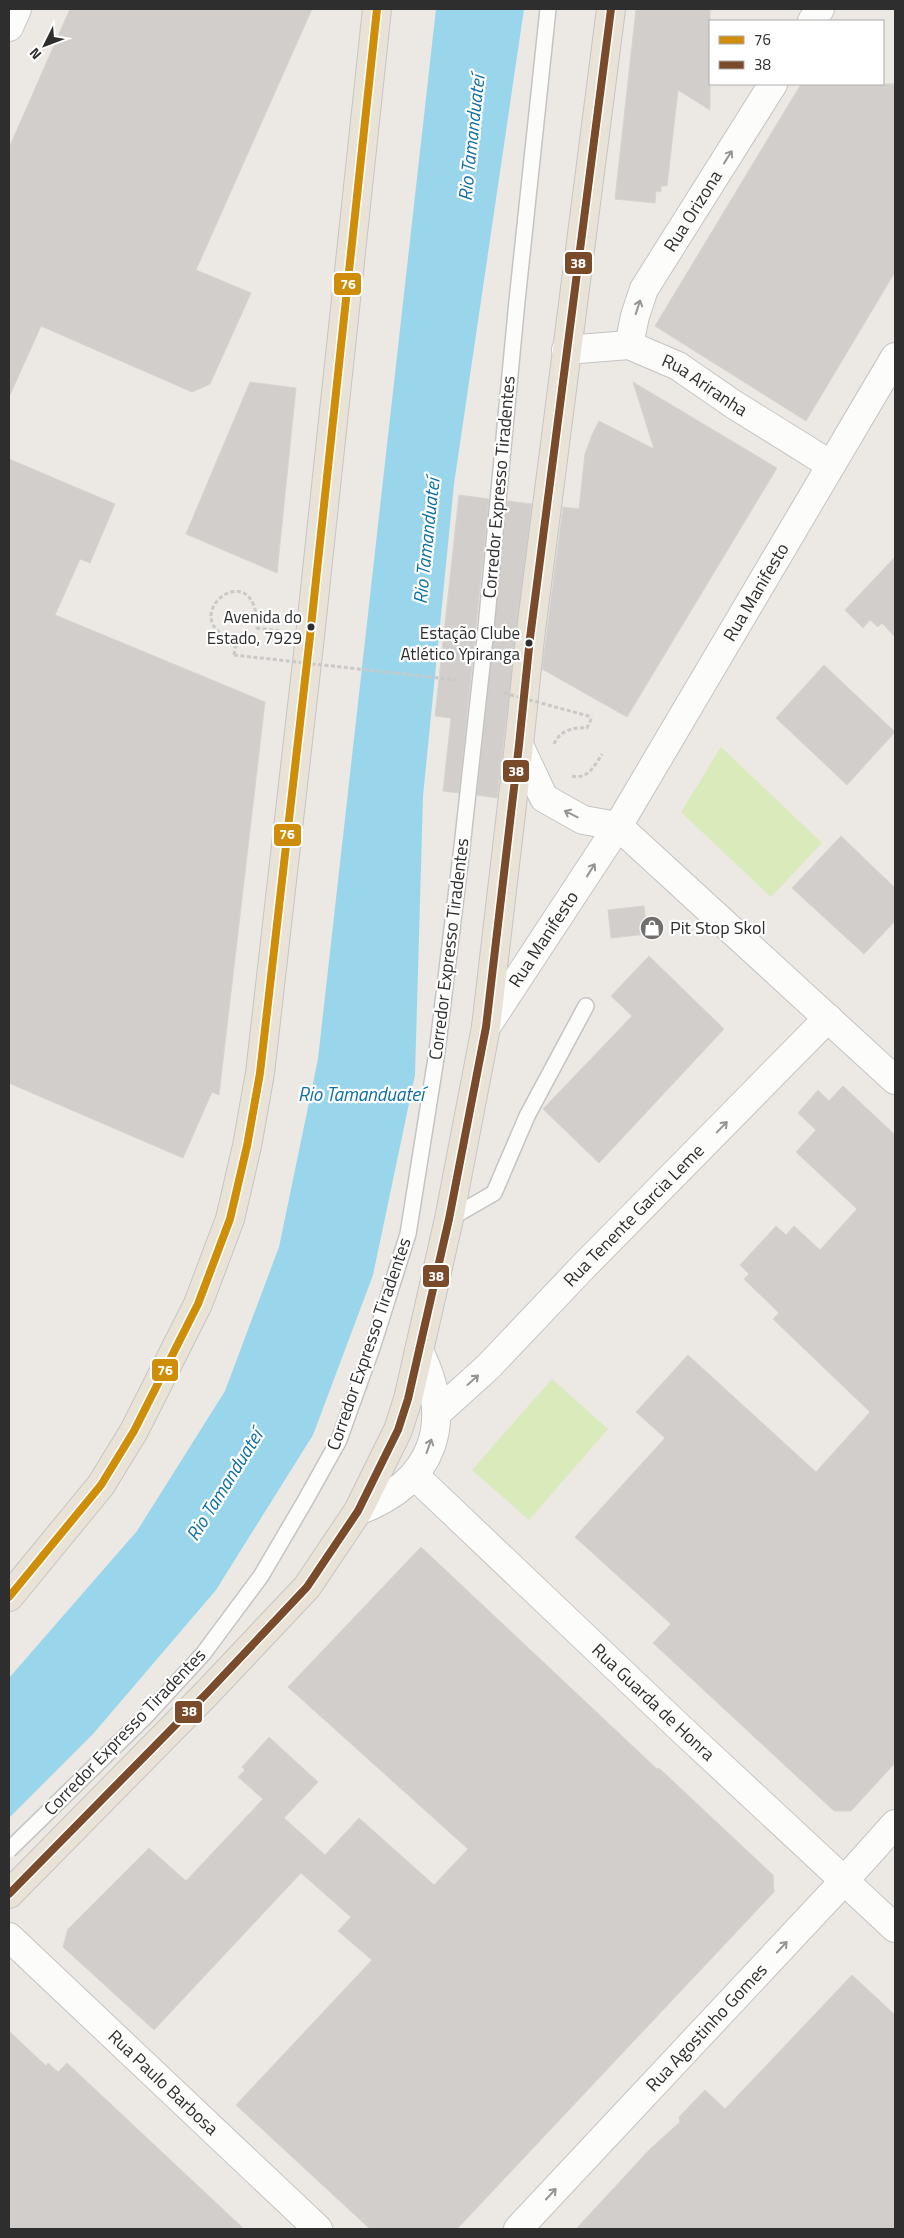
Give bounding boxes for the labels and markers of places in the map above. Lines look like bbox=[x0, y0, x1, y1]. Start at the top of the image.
place label: Avenida do Estado, 7929 bbox=[207, 604, 302, 651]
place label: Estação Clube Atlético Ypiranga bbox=[400, 620, 520, 667]
marker: Avenida do Estado, 7929 bbox=[306, 622, 316, 632]
marker: Estação Clube Atlético Ypiranga bbox=[524, 638, 534, 648]
place label: Pit Stop Skol bbox=[670, 914, 766, 941]
shop icon: Pit Stop Skol bbox=[639, 915, 665, 941]

